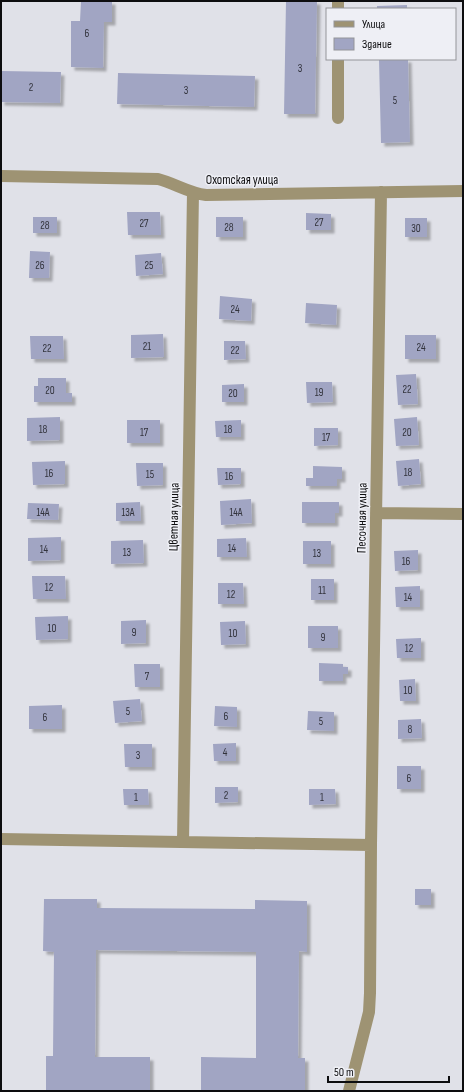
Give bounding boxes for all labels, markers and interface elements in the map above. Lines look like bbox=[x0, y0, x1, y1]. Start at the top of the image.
legend bbox=[326, 8, 456, 60]
text: Улица bbox=[362, 17, 386, 32]
house number: 6 bbox=[85, 27, 90, 40]
text: Здание bbox=[362, 37, 392, 52]
house number: 3 bbox=[298, 62, 303, 75]
house number: 2 bbox=[29, 81, 34, 94]
house number: 3 bbox=[184, 84, 189, 97]
house number: 5 bbox=[393, 94, 397, 107]
street label: Охотская улица bbox=[206, 172, 278, 188]
house number: 27 bbox=[315, 216, 324, 229]
house number: 27 bbox=[140, 217, 149, 230]
house number: 28 bbox=[40, 219, 50, 232]
house number: 28 bbox=[224, 221, 234, 234]
house number: 30 bbox=[411, 222, 421, 235]
house number: 26 bbox=[35, 259, 45, 272]
house number: 25 bbox=[145, 259, 153, 272]
house number: 24 bbox=[230, 303, 240, 316]
house number: 21 bbox=[143, 340, 151, 353]
house number: 24 bbox=[416, 341, 426, 354]
house number: 22 bbox=[42, 342, 52, 355]
house number: 22 bbox=[230, 344, 240, 357]
house number: 22 bbox=[402, 383, 412, 396]
house number: 20 bbox=[45, 384, 55, 397]
house number: 19 bbox=[315, 386, 323, 399]
house number: 20 bbox=[228, 387, 238, 400]
house number: 18 bbox=[39, 423, 48, 436]
house number: 18 bbox=[224, 423, 233, 436]
house number: 17 bbox=[140, 426, 149, 439]
house number: 20 bbox=[402, 426, 412, 439]
house number: 17 bbox=[322, 431, 331, 444]
house number: 18 bbox=[404, 466, 413, 479]
house number: 16 bbox=[45, 467, 54, 480]
house number: 15 bbox=[146, 468, 154, 481]
house number: 16 bbox=[225, 470, 234, 483]
street label: Цветная улица bbox=[165, 483, 183, 551]
street label: Песочная улица bbox=[353, 483, 371, 553]
house number: 14А bbox=[36, 506, 50, 519]
house number: 13А bbox=[121, 506, 135, 519]
house number: 14А bbox=[229, 506, 243, 519]
house number: 14 bbox=[228, 542, 237, 555]
house number: 14 bbox=[40, 543, 49, 556]
house number: 13 bbox=[123, 546, 132, 559]
house number: 13 bbox=[313, 547, 322, 560]
house number: 16 bbox=[402, 555, 411, 568]
house number: 12 bbox=[45, 581, 54, 594]
house number: 11 bbox=[318, 584, 326, 597]
house number: 12 bbox=[227, 588, 236, 601]
house number: 14 bbox=[404, 591, 413, 604]
house number: 10 bbox=[48, 622, 56, 635]
house number: 9 bbox=[132, 626, 137, 639]
house number: 10 bbox=[229, 627, 237, 640]
house number: 9 bbox=[321, 631, 326, 644]
house number: 12 bbox=[405, 642, 414, 655]
house number: 7 bbox=[145, 670, 150, 683]
house number: 10 bbox=[404, 684, 412, 697]
house number: 5 bbox=[126, 705, 130, 718]
house number: 6 bbox=[224, 710, 229, 723]
house number: 6 bbox=[43, 711, 48, 724]
house number: 5 bbox=[319, 715, 323, 728]
house number: 8 bbox=[408, 723, 413, 736]
house number: 4 bbox=[223, 746, 228, 759]
house number: 3 bbox=[136, 749, 141, 762]
house number: 6 bbox=[407, 772, 412, 785]
house number: 2 bbox=[224, 789, 229, 802]
house number: 1 bbox=[134, 791, 138, 804]
house number: 1 bbox=[320, 791, 324, 804]
scale bar bbox=[328, 1058, 449, 1084]
text: 50 m bbox=[334, 1065, 354, 1080]

